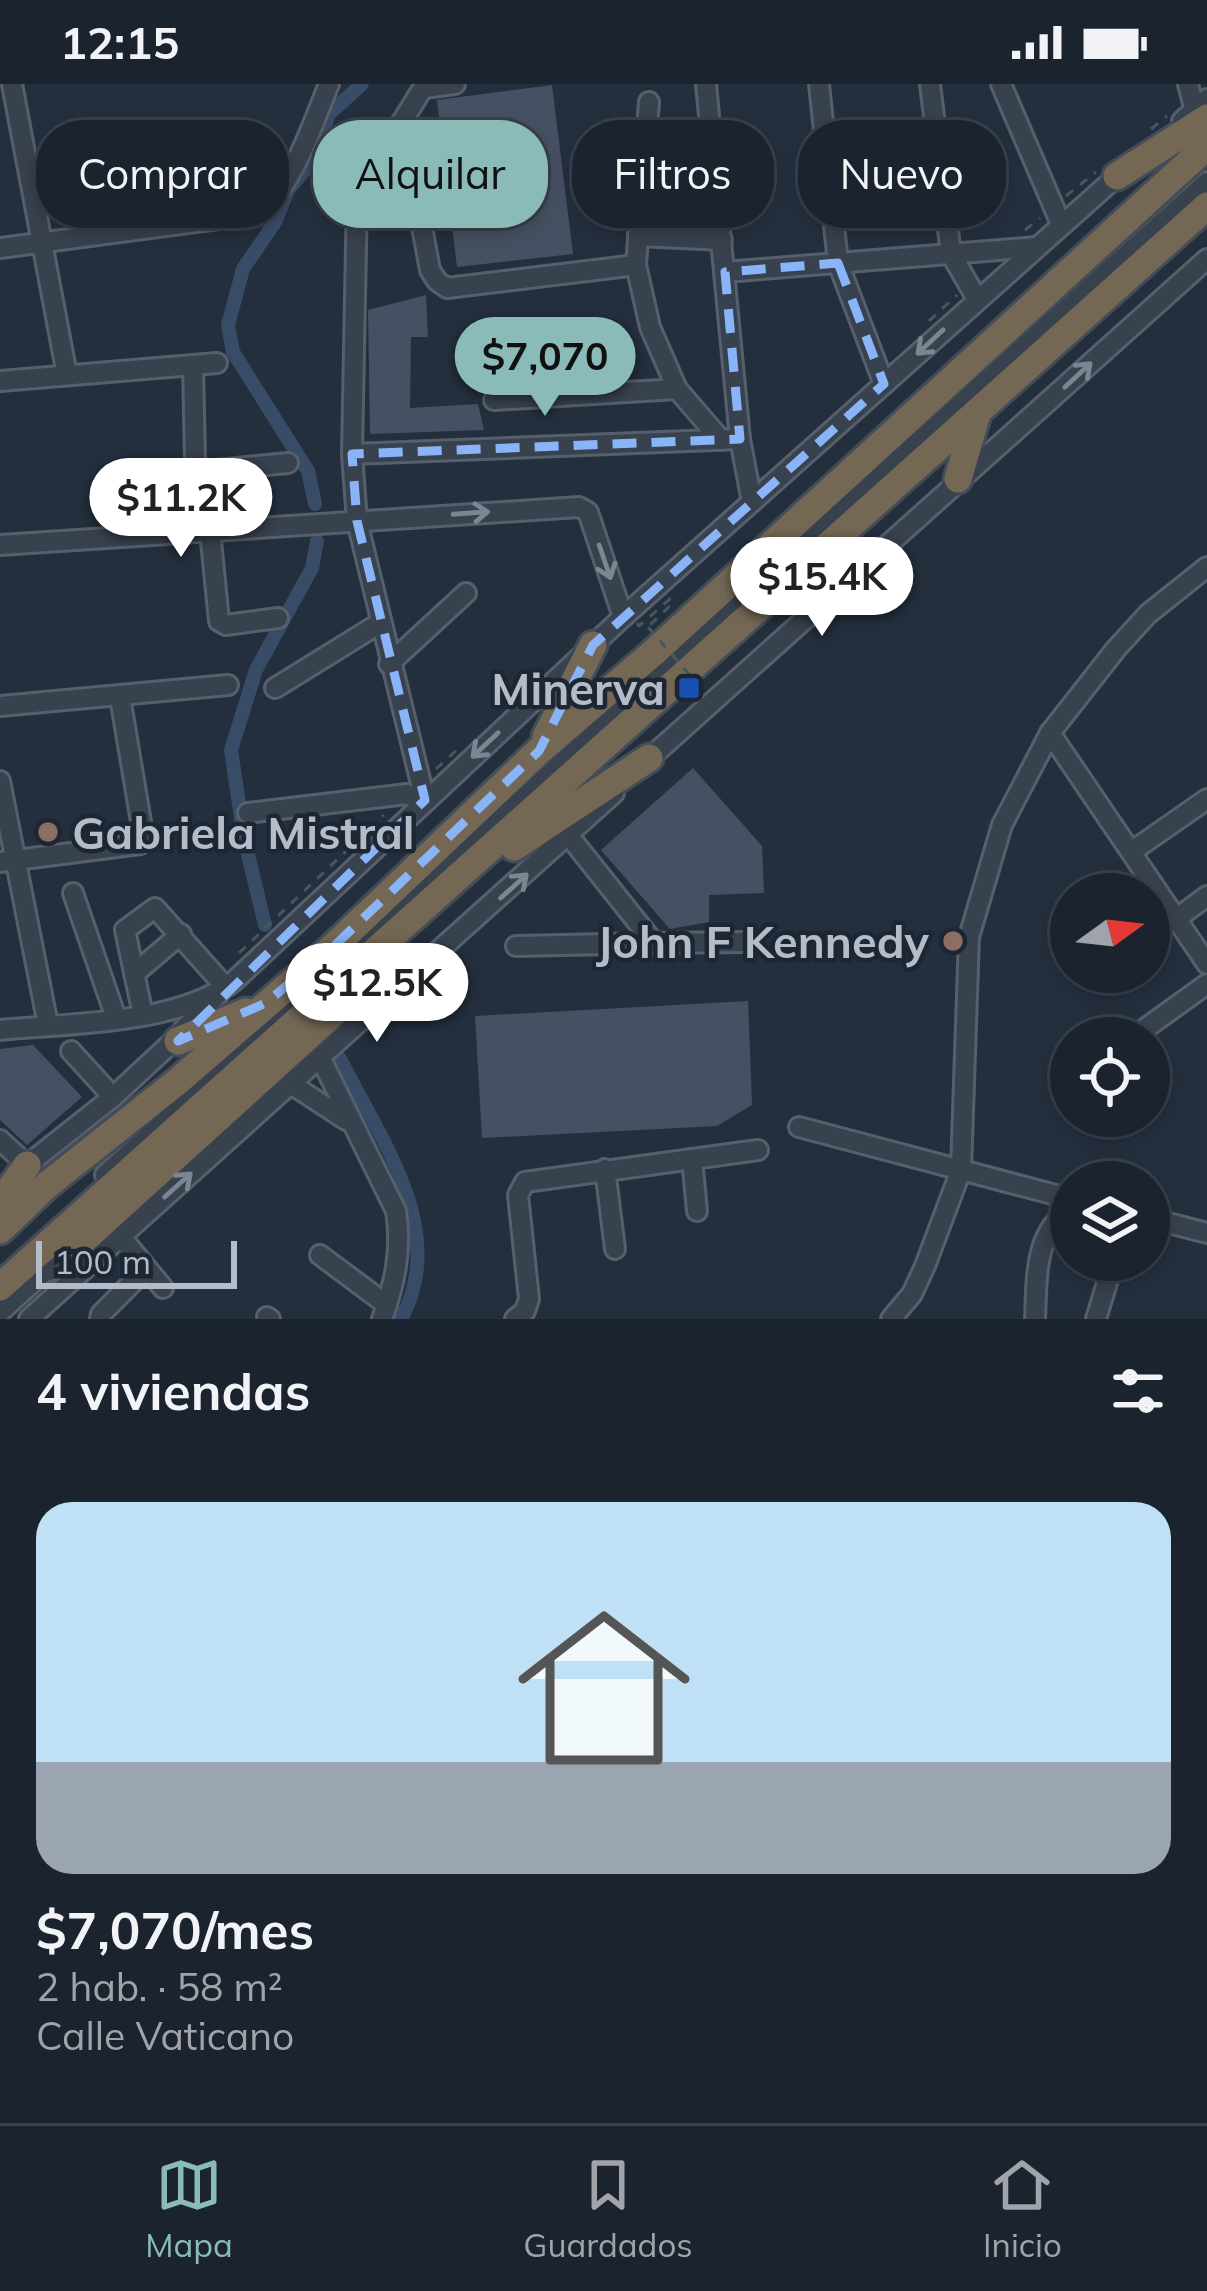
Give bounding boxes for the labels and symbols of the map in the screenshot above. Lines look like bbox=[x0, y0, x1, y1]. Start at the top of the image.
pin: $7,070 bbox=[447, 317, 643, 419]
one-way arrow bbox=[915, 328, 945, 355]
one-way arrow bbox=[1063, 362, 1093, 390]
pin: $11.2K bbox=[83, 458, 279, 560]
one-way arrow bbox=[451, 502, 490, 525]
pin: $15.4K bbox=[724, 537, 920, 639]
one-way arrow bbox=[595, 542, 617, 580]
place label: Minerva bbox=[491, 660, 665, 716]
marker: Minerva bbox=[676, 675, 702, 701]
one-way arrow bbox=[470, 730, 500, 758]
place label: Gabriela Mistral bbox=[72, 804, 415, 860]
marker: Gabriela Mistral bbox=[35, 819, 61, 845]
one-way arrow bbox=[498, 873, 528, 900]
north arrow bbox=[1050, 873, 1170, 993]
place label: John F Kennedy bbox=[596, 913, 930, 969]
marker: John F Kennedy bbox=[940, 928, 966, 954]
pin: $12.5K bbox=[279, 943, 475, 1045]
one-way arrow bbox=[163, 1172, 193, 1199]
scale bar bbox=[36, 1235, 237, 1288]

